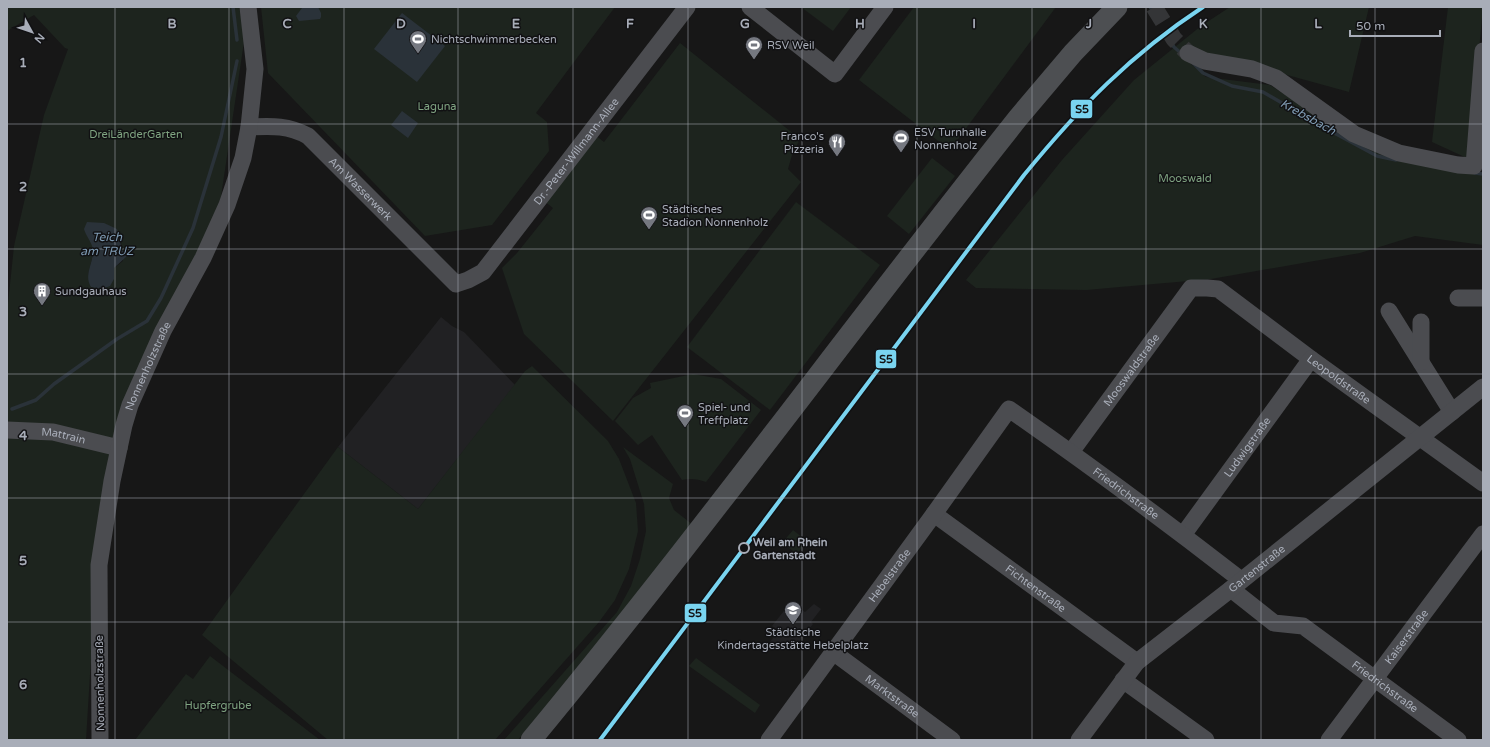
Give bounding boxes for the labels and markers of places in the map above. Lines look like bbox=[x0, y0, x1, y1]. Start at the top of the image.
sports icon: Nichtschwimmerbecken bbox=[408, 29, 428, 54]
place label: Nichtschwimmerbecken bbox=[431, 33, 557, 46]
sports icon: RSV Weil bbox=[744, 35, 764, 60]
place label: RSV Weil bbox=[767, 39, 814, 52]
place label: ESV Turnhalle Nonnenholz bbox=[914, 126, 986, 152]
sports icon: ESV Turnhalle Nonnenholz bbox=[891, 128, 911, 153]
place label: Franco's Pizzeria bbox=[780, 130, 824, 156]
restaurant icon: Franco's Pizzeria bbox=[827, 132, 847, 157]
place label: Städtisches Stadion Nonnenholz bbox=[662, 203, 769, 229]
sports icon: Städtisches Stadion Nonnenholz bbox=[639, 205, 659, 230]
building icon: Sundgauhaus bbox=[32, 281, 52, 306]
place label: Sundgauhaus bbox=[55, 285, 127, 298]
place label: Spiel- und Treffplatz bbox=[698, 401, 750, 427]
sports icon: Spiel- und Treffplatz bbox=[675, 403, 695, 428]
place label: Weil am Rhein Gartenstadt bbox=[753, 536, 828, 562]
marker: Weil am Rhein Gartenstadt bbox=[738, 542, 750, 554]
school or university icon: Städtische Kindertagesstätte Hebelplatz bbox=[783, 600, 803, 625]
place label: Städtische Kindertagesstätte Hebelplatz bbox=[717, 626, 869, 652]

